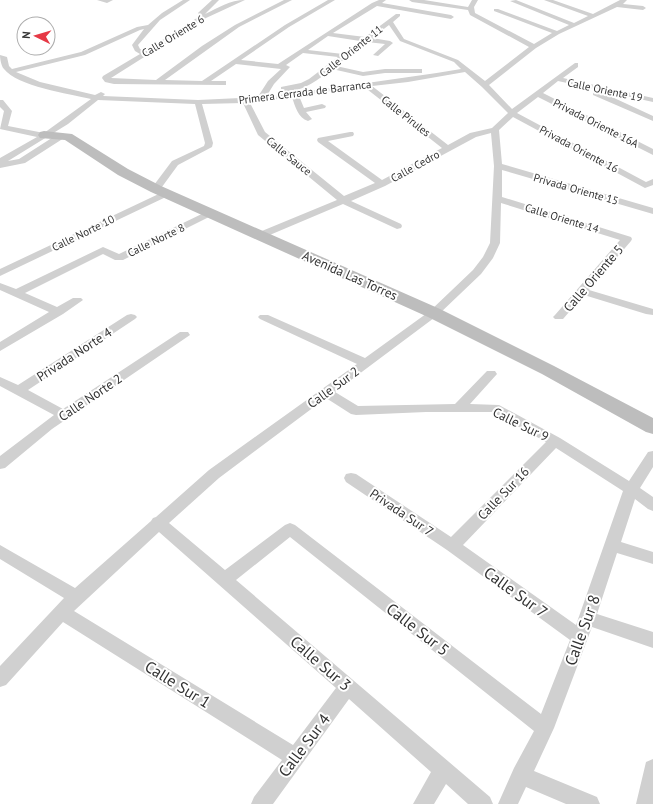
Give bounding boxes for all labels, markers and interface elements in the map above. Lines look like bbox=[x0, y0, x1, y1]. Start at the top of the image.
street label: Calle Oriente 6 bbox=[139, 12, 207, 60]
north arrow bbox=[16, 16, 56, 56]
street label: Calle Oriente 11 bbox=[317, 22, 385, 80]
text: N bbox=[19, 31, 33, 39]
street label: Calle Oriente 19 bbox=[566, 75, 644, 105]
street label: Primera Cerrada de Barranca bbox=[238, 77, 372, 107]
street label: Calle Pirules bbox=[379, 92, 434, 140]
street label: Privada Oriente 16A bbox=[551, 96, 641, 150]
street label: Privada Oriente 16 bbox=[537, 123, 621, 175]
street label: Calle Sauce bbox=[264, 134, 315, 179]
street label: Calle Cedro bbox=[388, 147, 442, 185]
street label: Privada Oriente 15 bbox=[532, 170, 620, 208]
street label: Calle Oriente 14 bbox=[523, 200, 601, 236]
street label: Calle Norte 10 bbox=[49, 212, 117, 254]
street label: Calle Norte 8 bbox=[125, 220, 187, 260]
street label: Calle Oriente 5 bbox=[560, 241, 627, 315]
street label: Avenida Las Torres bbox=[300, 247, 400, 304]
street label: Privada Norte 4 bbox=[33, 324, 115, 385]
street label: Calle Sur 2 bbox=[304, 363, 363, 412]
street label: Calle Norte 2 bbox=[55, 370, 125, 425]
street label: Calle Sur 9 bbox=[490, 404, 552, 445]
street label: Calle Sur 16 bbox=[474, 463, 533, 523]
street label: Privada Sur 7 bbox=[367, 485, 437, 540]
street label: Calle Sur 7 bbox=[480, 562, 552, 622]
street label: Calle Sur 8 bbox=[560, 592, 604, 668]
street label: Calle Sur 5 bbox=[383, 598, 453, 660]
street label: Calle Sur 3 bbox=[286, 631, 356, 695]
street label: Calle Sur 1 bbox=[141, 656, 215, 712]
street label: Calle Sur 4 bbox=[274, 709, 334, 781]

